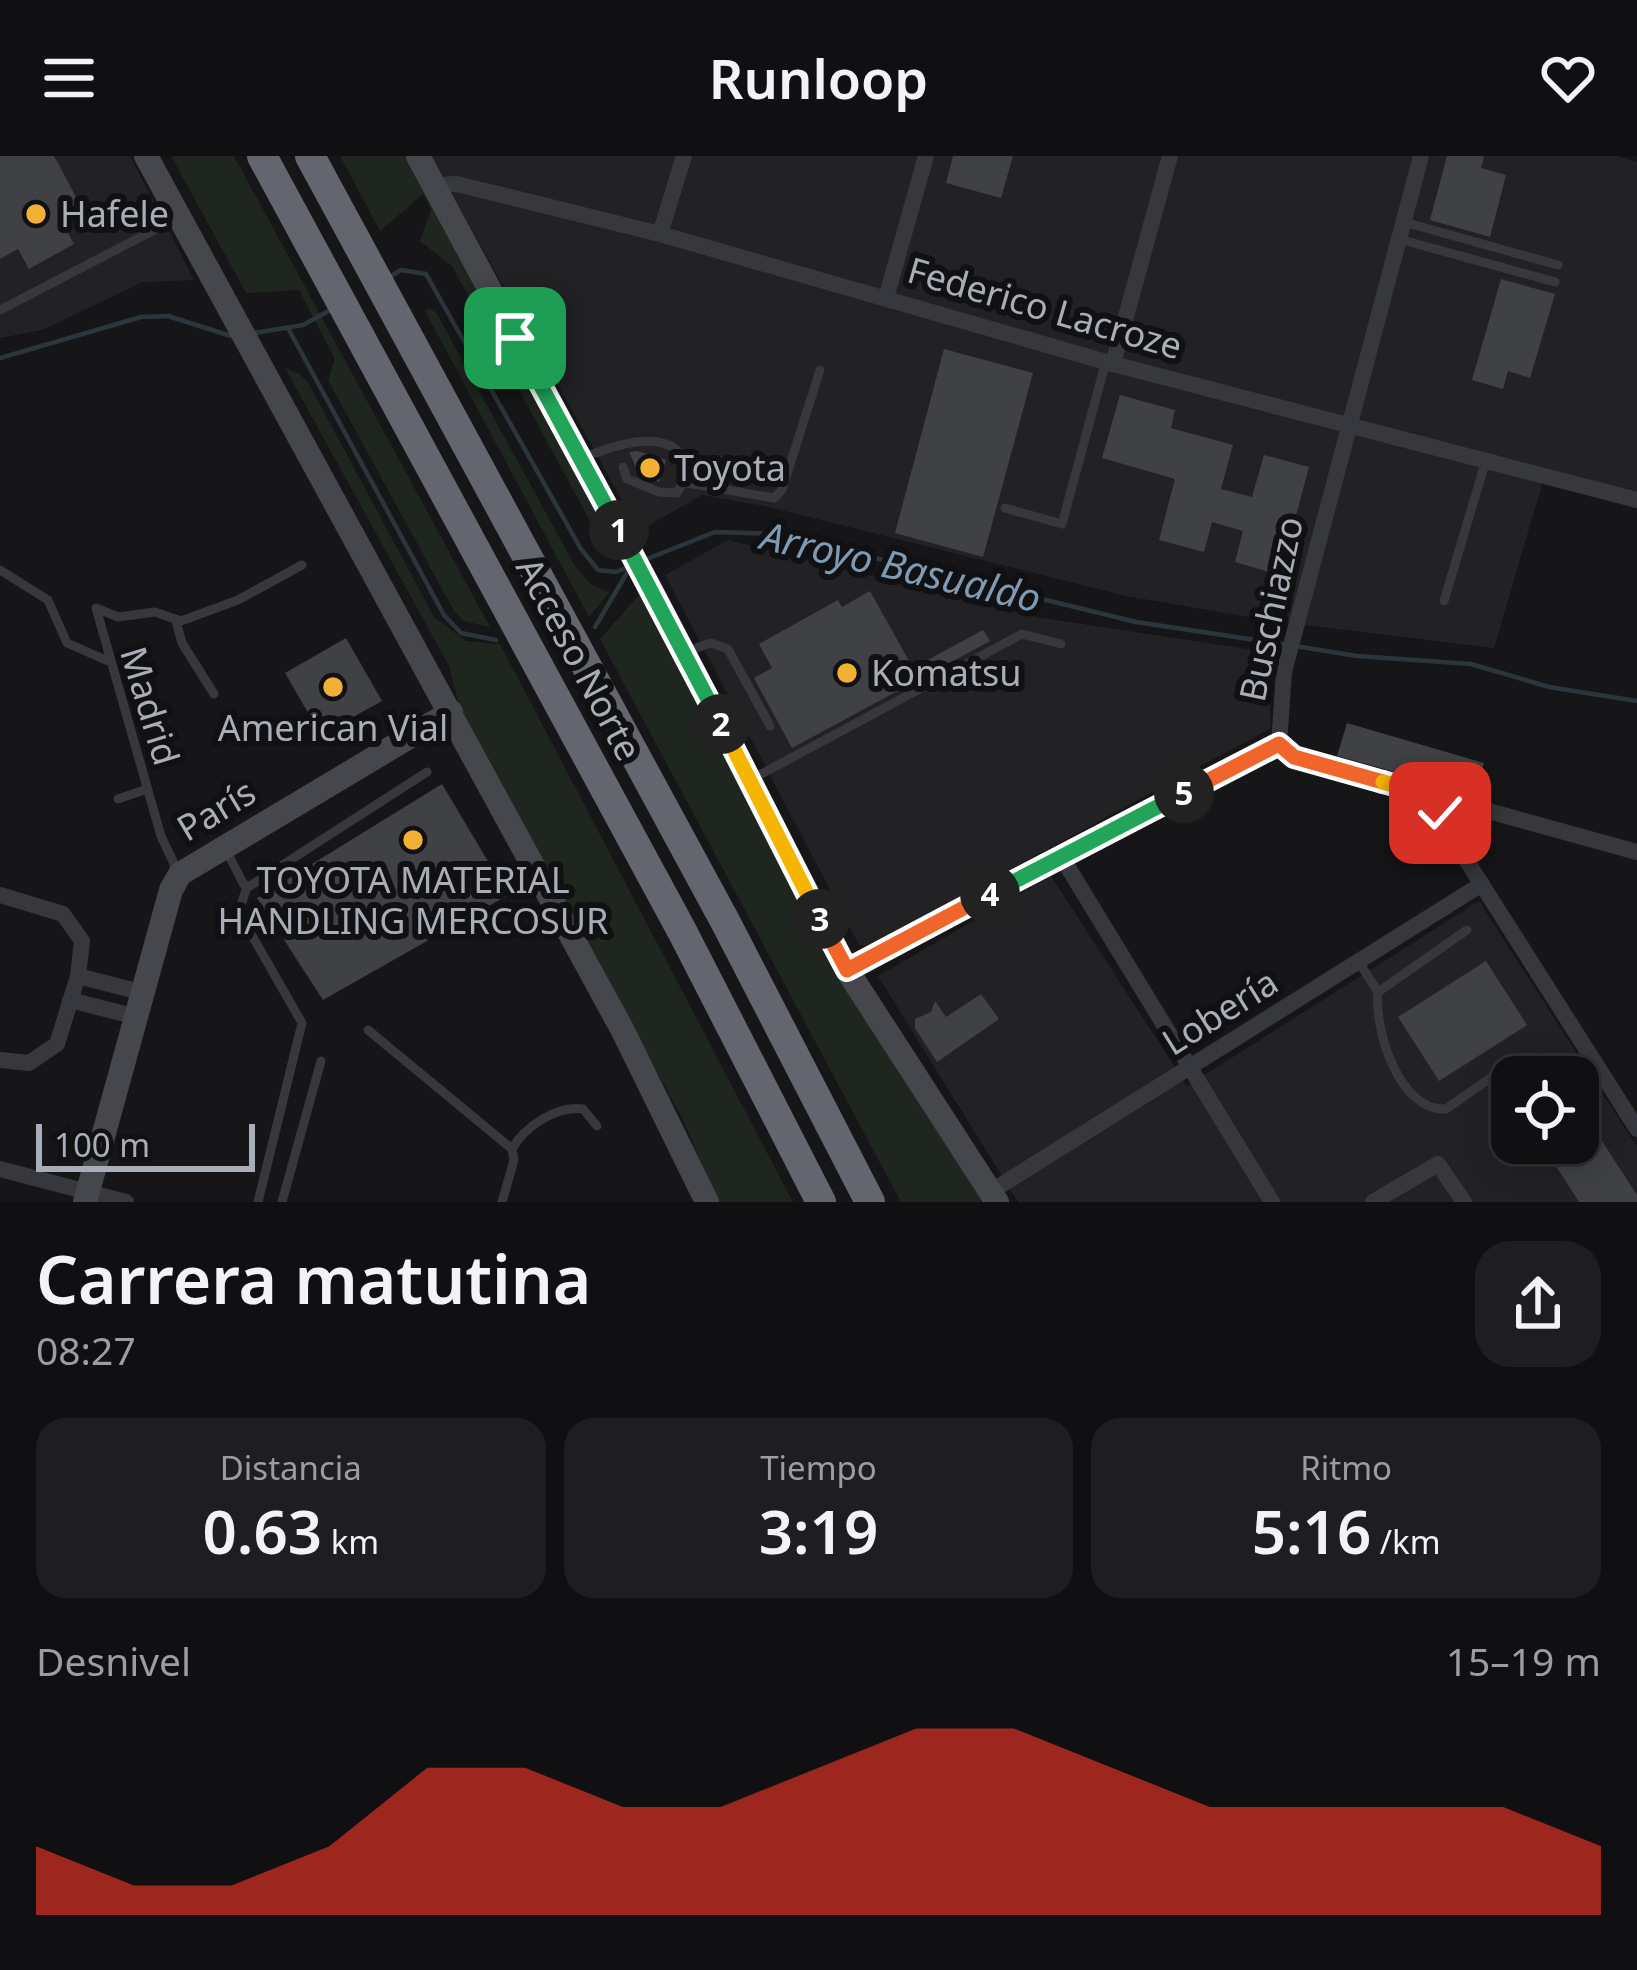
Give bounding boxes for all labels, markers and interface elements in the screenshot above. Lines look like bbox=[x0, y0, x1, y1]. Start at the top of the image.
text: Runloop bbox=[709, 41, 928, 115]
icon: menu bbox=[36, 45, 102, 111]
icon: heart bbox=[1535, 45, 1601, 111]
place label: Hafele bbox=[60, 189, 169, 238]
marker: Hafele bbox=[23, 201, 49, 227]
street label: Federico Lacroze bbox=[902, 245, 1188, 370]
pin bbox=[464, 287, 566, 389]
icon: arrive bbox=[482, 305, 548, 371]
place label: Toyota bbox=[674, 443, 786, 492]
marker: Toyota bbox=[637, 455, 663, 481]
pin: 1 bbox=[589, 500, 649, 560]
text: 1 bbox=[610, 507, 628, 552]
water label: Arroyo Basualdo bbox=[753, 507, 1046, 623]
street label: Buschiazzo bbox=[1227, 512, 1314, 706]
street label: Acceso Norte bbox=[505, 549, 654, 769]
street label: Madrid bbox=[109, 641, 192, 771]
place label: Komatsu bbox=[871, 648, 1021, 697]
marker: Komatsu bbox=[834, 660, 860, 686]
marker: American Vial bbox=[320, 674, 346, 700]
pin: 2 bbox=[691, 694, 751, 754]
text: 2 bbox=[712, 701, 730, 746]
place label: American Vial bbox=[218, 703, 448, 752]
pin bbox=[1389, 762, 1491, 864]
pin: 5 bbox=[1154, 763, 1214, 823]
street label: París bbox=[167, 767, 264, 852]
text: 5 bbox=[1175, 770, 1193, 815]
icon: check bbox=[1407, 780, 1473, 846]
marker: TOYOTA MATERIAL HANDLING MERCOSUR bbox=[400, 827, 426, 853]
place label: TOYOTA MATERIAL HANDLING MERCOSUR bbox=[218, 855, 609, 945]
pin: 4 bbox=[960, 864, 1020, 924]
text: 4 bbox=[981, 871, 999, 916]
pin: 3 bbox=[790, 889, 850, 949]
text: 3 bbox=[811, 896, 829, 941]
street label: Lobería bbox=[1153, 957, 1287, 1066]
map controls bbox=[1491, 1056, 1599, 1164]
button: locate bbox=[1491, 1056, 1599, 1164]
scale bar bbox=[36, 1118, 255, 1171]
text: 100 m bbox=[54, 1122, 150, 1167]
text: Carrera matutina bbox=[36, 1233, 591, 1323]
button: share bbox=[1475, 1241, 1601, 1367]
text: 08:27 bbox=[36, 1323, 136, 1376]
text: Distancia bbox=[220, 1445, 362, 1490]
text: Tiempo bbox=[760, 1445, 877, 1490]
text: Ritmo bbox=[1300, 1445, 1392, 1490]
text: 0.63 bbox=[203, 1490, 322, 1572]
text: 3:19 bbox=[759, 1490, 878, 1572]
text: 5:16 bbox=[1252, 1490, 1371, 1572]
text: km bbox=[322, 1519, 379, 1564]
text: /km bbox=[1371, 1519, 1441, 1564]
text: Desnivel bbox=[36, 1634, 191, 1687]
text: 15–19 m bbox=[1446, 1634, 1601, 1687]

